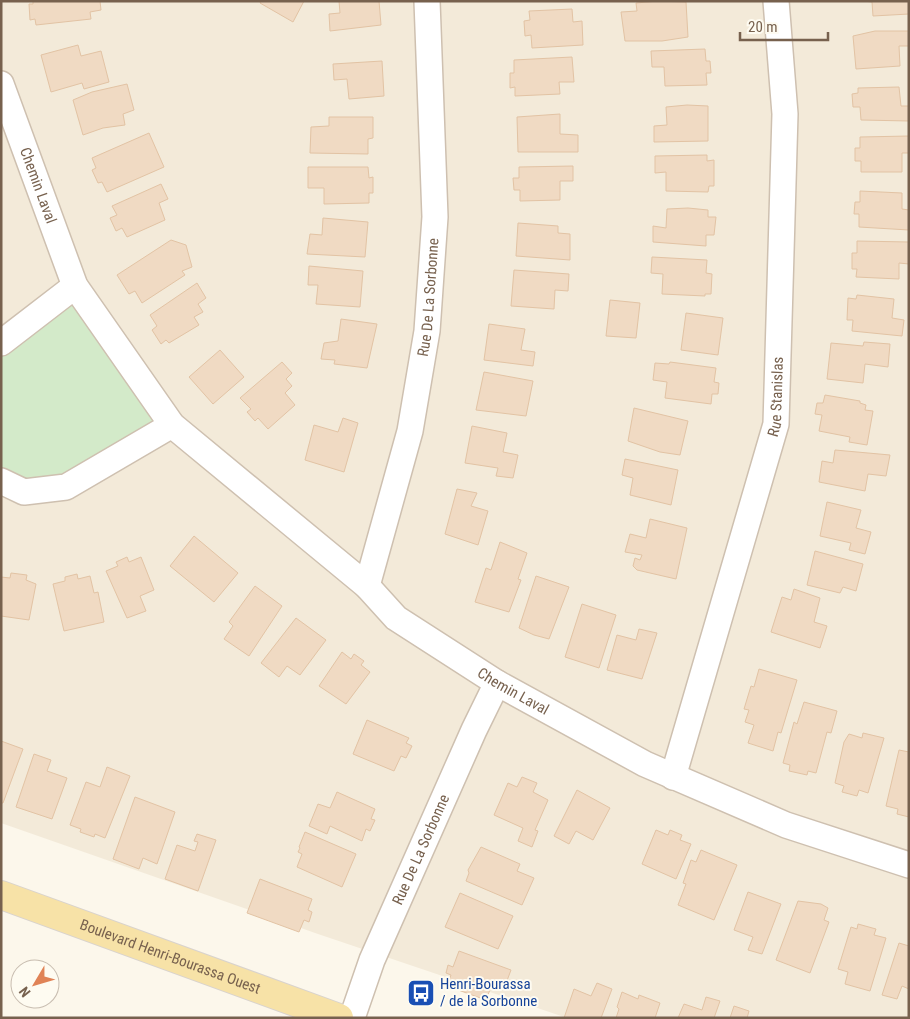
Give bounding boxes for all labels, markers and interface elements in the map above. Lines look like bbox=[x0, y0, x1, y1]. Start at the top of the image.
scale bar bbox=[740, 10, 828, 42]
text: 20 m bbox=[748, 18, 778, 36]
street label: Chemin Laval bbox=[16, 145, 60, 226]
street label: Rue De La Sorbonne bbox=[414, 237, 443, 358]
street label: Rue Stanislas bbox=[764, 356, 787, 439]
street label: Chemin Laval bbox=[474, 664, 552, 719]
street label: Rue De La Sorbonne bbox=[389, 792, 453, 908]
street label: Boulevard Henri-Bourassa Ouest bbox=[77, 915, 263, 998]
north arrow bbox=[10, 959, 60, 1009]
place label: Henri-Bourassa / de la Sorbonne bbox=[440, 975, 537, 1010]
bus stop icon: Henri-Bourassa / de la Sorbonne bbox=[406, 978, 436, 1008]
text: N bbox=[16, 984, 34, 1000]

